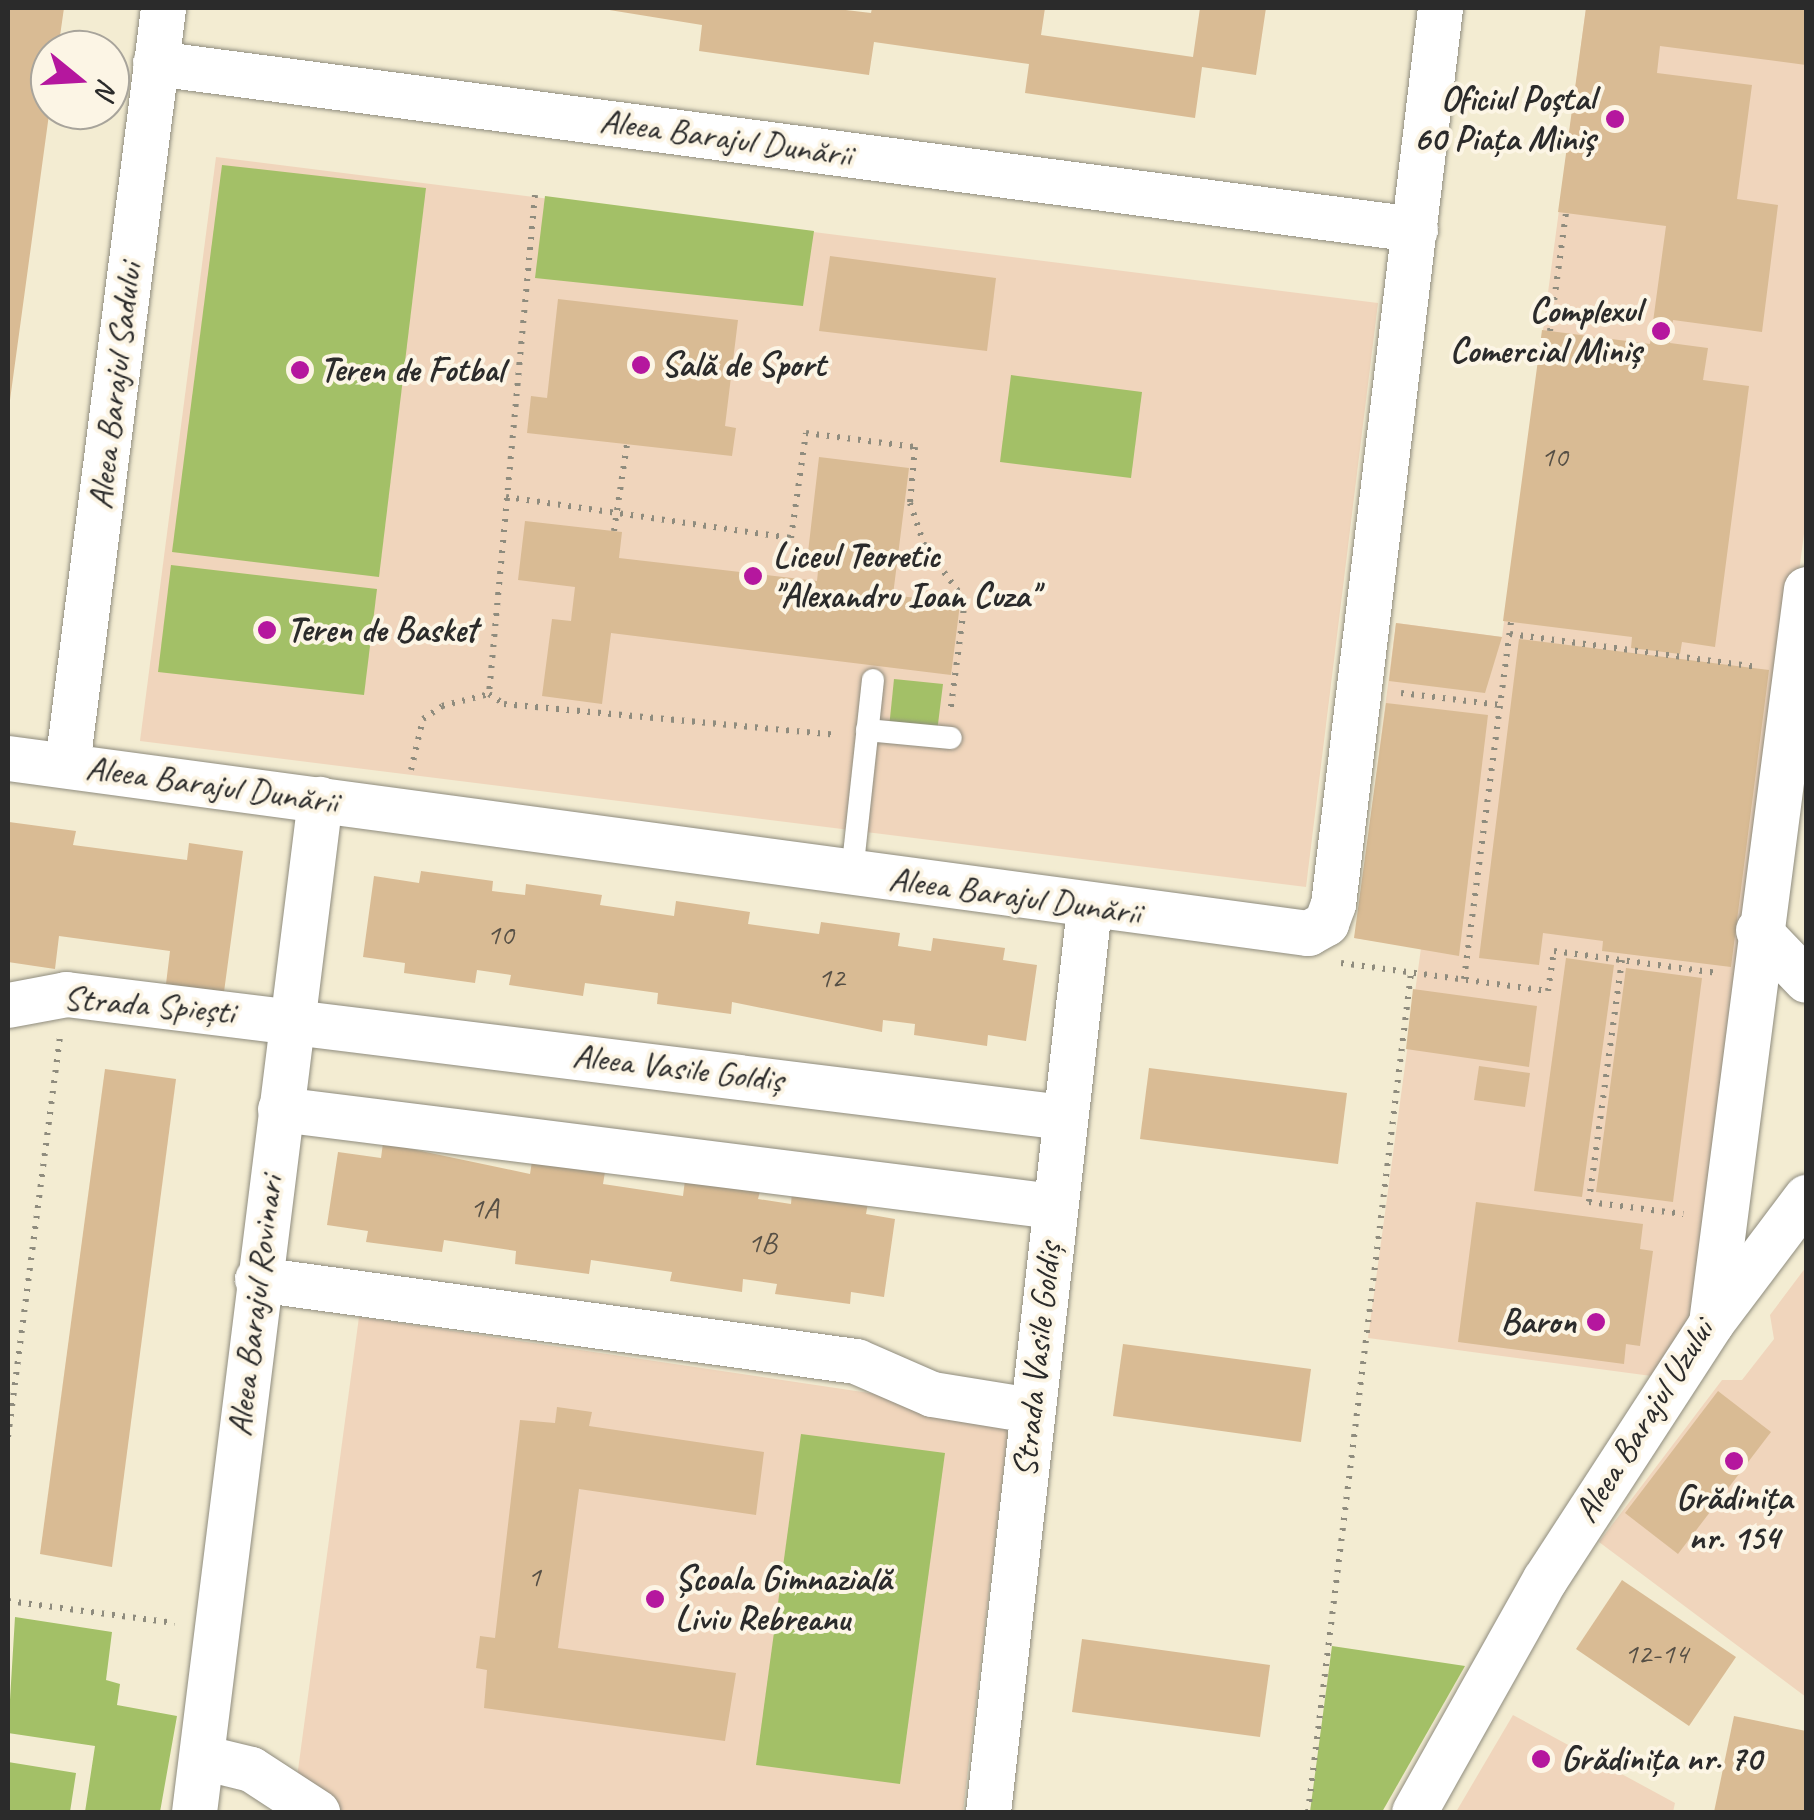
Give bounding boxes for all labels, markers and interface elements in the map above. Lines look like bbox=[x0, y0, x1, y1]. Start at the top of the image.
north arrow bbox=[30, 30, 130, 130]
text: N bbox=[88, 75, 126, 102]
place label: Oficiul Poștal 60 Piața Miniș bbox=[1413, 78, 1595, 160]
street label: Aleea Barajul Dunării bbox=[597, 100, 855, 176]
marker: Oficiul Poștal 60 Piața Miniș bbox=[1604, 108, 1626, 130]
street label: Aleea Barajul Sadului bbox=[79, 260, 151, 512]
place label: Complexul Comercial Miniș bbox=[1449, 290, 1641, 372]
marker: Complexul Comercial Miniș bbox=[1650, 320, 1672, 342]
place label: Sală de Sport bbox=[661, 344, 825, 386]
place label: Teren de Fotbal bbox=[320, 349, 504, 391]
marker: Sală de Sport bbox=[630, 354, 652, 376]
marker: Teren de Fotbal bbox=[289, 359, 311, 381]
house number: 10 bbox=[1541, 438, 1567, 474]
place label: Liceul Teoretic "Alexandru Ioan Cuza" bbox=[773, 535, 1037, 617]
marker: Liceul Teoretic "Alexandru Ioan Cuza" bbox=[742, 565, 764, 587]
place label: Teren de Basket bbox=[287, 609, 477, 651]
marker: Teren de Basket bbox=[256, 619, 278, 641]
street label: Aleea Barajul Dunării bbox=[83, 747, 341, 823]
street label: Aleea Barajul Dunării bbox=[886, 858, 1144, 934]
house number: 10 bbox=[487, 916, 513, 952]
house number: 12 bbox=[818, 959, 844, 995]
street label: Strada Spiești bbox=[62, 977, 236, 1033]
street label: Aleea Vasile Goldiș bbox=[570, 1034, 786, 1102]
street label: Aleea Barajul Rovinari bbox=[218, 1173, 292, 1439]
house number: 1A bbox=[470, 1189, 498, 1225]
house number: 1B bbox=[747, 1224, 777, 1260]
street label: Strada Vasile Goldiș bbox=[1004, 1240, 1070, 1480]
place label: Baron bbox=[1501, 1301, 1576, 1343]
marker: Baron bbox=[1585, 1311, 1607, 1333]
street label: Aleea Barajul Uzului bbox=[1565, 1312, 1723, 1530]
marker: Grădinița nr. 154 bbox=[1723, 1450, 1745, 1472]
place label: Grădinița nr. 154 bbox=[1676, 1477, 1792, 1559]
house number: 1 bbox=[527, 1558, 541, 1594]
place label: Școala Gimnazială Liviu Rebreanu bbox=[675, 1558, 891, 1640]
marker: Școala Gimnazială Liviu Rebreanu bbox=[644, 1588, 666, 1610]
house number: 12-14 bbox=[1624, 1635, 1688, 1671]
place label: Grădinița nr. 70 bbox=[1561, 1738, 1761, 1780]
marker: Grădinița nr. 70 bbox=[1530, 1748, 1552, 1770]

